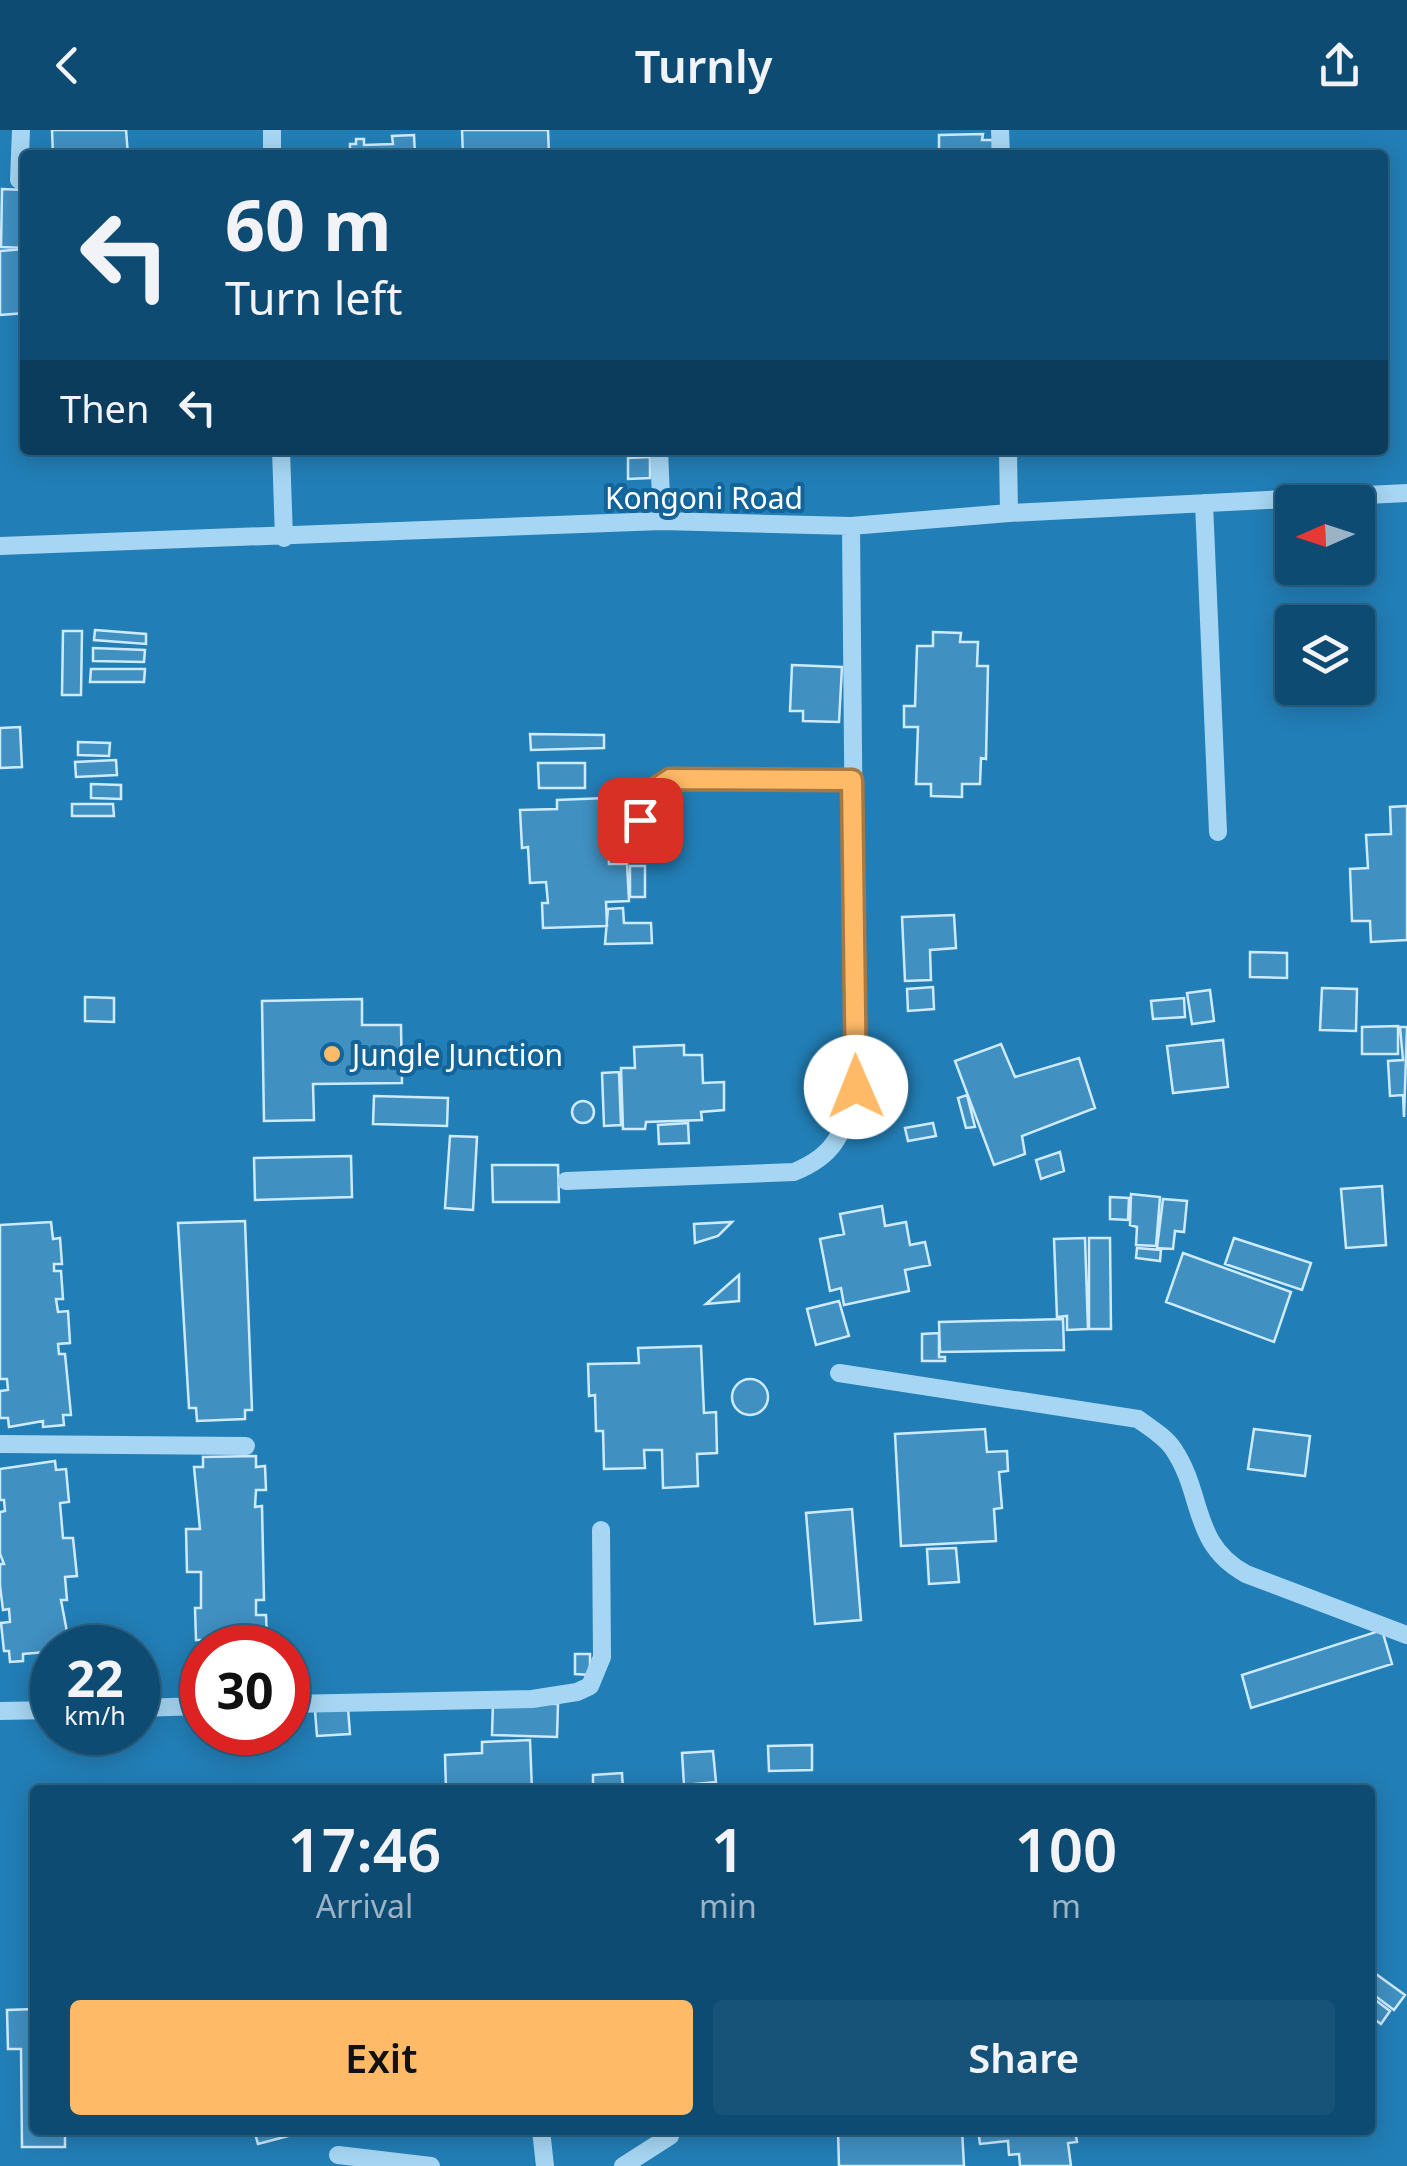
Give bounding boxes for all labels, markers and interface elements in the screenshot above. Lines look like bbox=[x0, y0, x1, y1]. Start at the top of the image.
text: Turnly bbox=[635, 35, 772, 96]
icon: back bbox=[40, 38, 95, 93]
icon: share bbox=[1312, 38, 1367, 93]
text: 60 m bbox=[225, 176, 392, 272]
icon: left bbox=[60, 190, 190, 320]
text: Turn left bbox=[225, 267, 402, 328]
icon: left bbox=[170, 380, 225, 435]
text: Then bbox=[60, 382, 150, 434]
street label: Kongoni Road bbox=[605, 477, 803, 518]
north arrow bbox=[1275, 485, 1375, 585]
map controls bbox=[1275, 485, 1375, 705]
button: layers bbox=[1275, 605, 1375, 705]
pin bbox=[598, 778, 683, 863]
icon: arrive bbox=[613, 793, 668, 848]
place label: Jungle Junction bbox=[349, 1034, 563, 1075]
position arrow bbox=[804, 1035, 908, 1139]
marker: Jungle Junction bbox=[321, 1043, 343, 1065]
speed limit sign: 30 bbox=[180, 1625, 310, 1755]
text: 22 bbox=[66, 1644, 124, 1712]
text: km/h bbox=[64, 1698, 126, 1732]
text: 17:46 bbox=[288, 1808, 441, 1890]
text: 1 bbox=[711, 1808, 745, 1890]
text: 100 bbox=[1014, 1808, 1117, 1890]
text: Arrival bbox=[316, 1884, 413, 1927]
text: min bbox=[699, 1884, 757, 1927]
text: m bbox=[1051, 1884, 1081, 1927]
button: Exit bbox=[70, 2000, 693, 2115]
button: Share bbox=[713, 2000, 1335, 2115]

